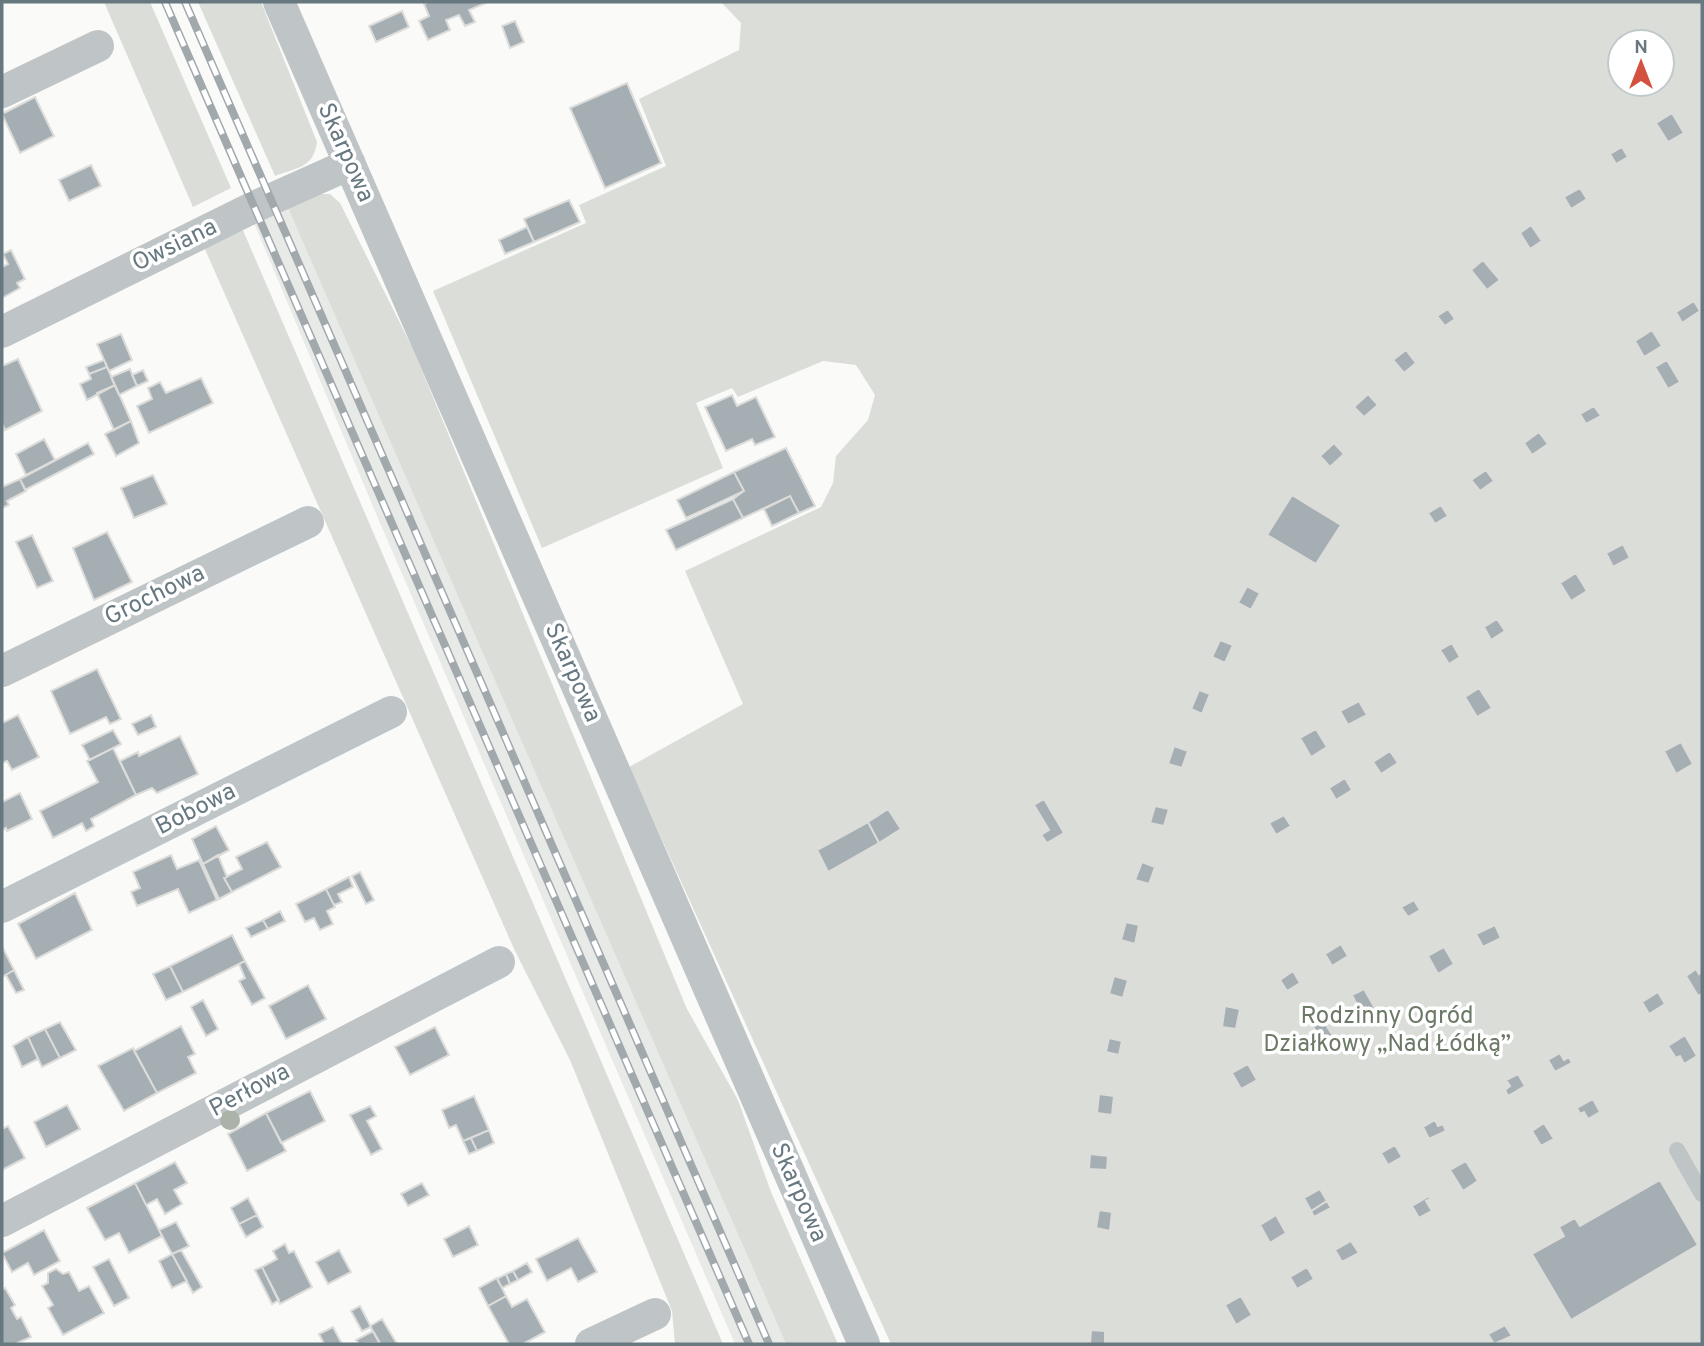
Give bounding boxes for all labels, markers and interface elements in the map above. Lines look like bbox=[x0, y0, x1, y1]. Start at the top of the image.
north arrow bbox=[1606, 28, 1676, 98]
text: N bbox=[1634, 36, 1648, 60]
street label: Skarpowa bbox=[310, 99, 380, 207]
street label: Owsiana bbox=[128, 213, 222, 279]
street label: Grochowa bbox=[100, 559, 210, 633]
street label: Skarpowa bbox=[537, 619, 607, 727]
street label: Bobowa bbox=[151, 777, 241, 843]
park label: Rodzinny Ogród Działkowy „Nad Łódką” bbox=[1263, 1002, 1511, 1060]
street label: Perłowa bbox=[205, 1057, 295, 1125]
street label: Skarpowa bbox=[763, 1139, 833, 1247]

